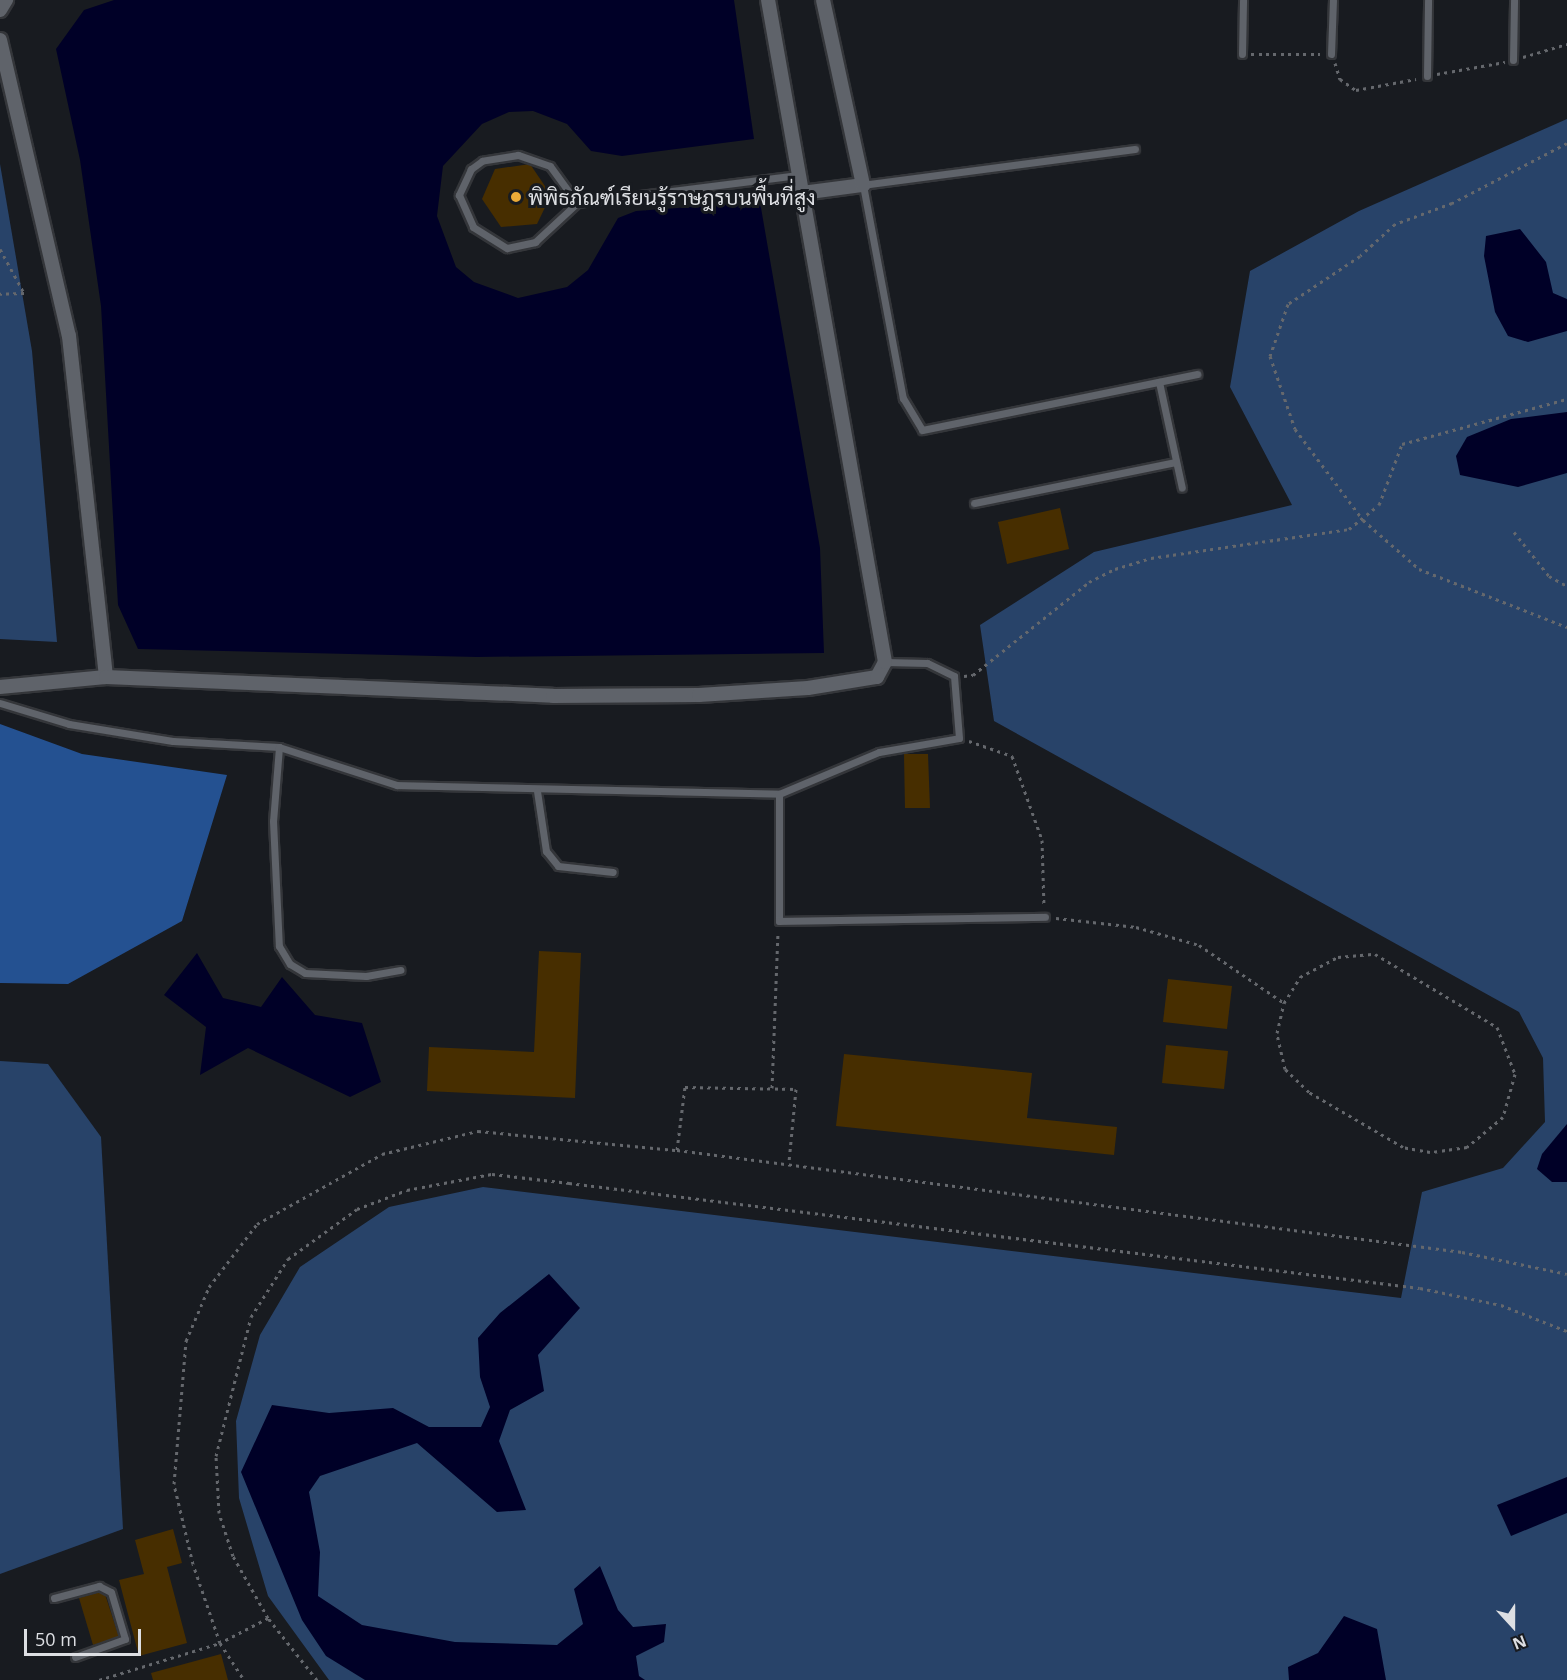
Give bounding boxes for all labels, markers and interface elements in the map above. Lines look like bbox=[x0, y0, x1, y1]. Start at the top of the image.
place label: พิพิธภัณฑ์เรียนรู้ราษฎรบนพื้นที่สูง bbox=[528, 184, 816, 210]
marker: พิพิธภัณฑ์เรียนรู้ราษฎรบนพื้นที่สูง bbox=[509, 190, 523, 204]
north arrow bbox=[1483, 1596, 1543, 1656]
scale bar bbox=[27, 1617, 144, 1655]
text: 50 m bbox=[35, 1627, 77, 1651]
text: N bbox=[1509, 1630, 1529, 1655]

